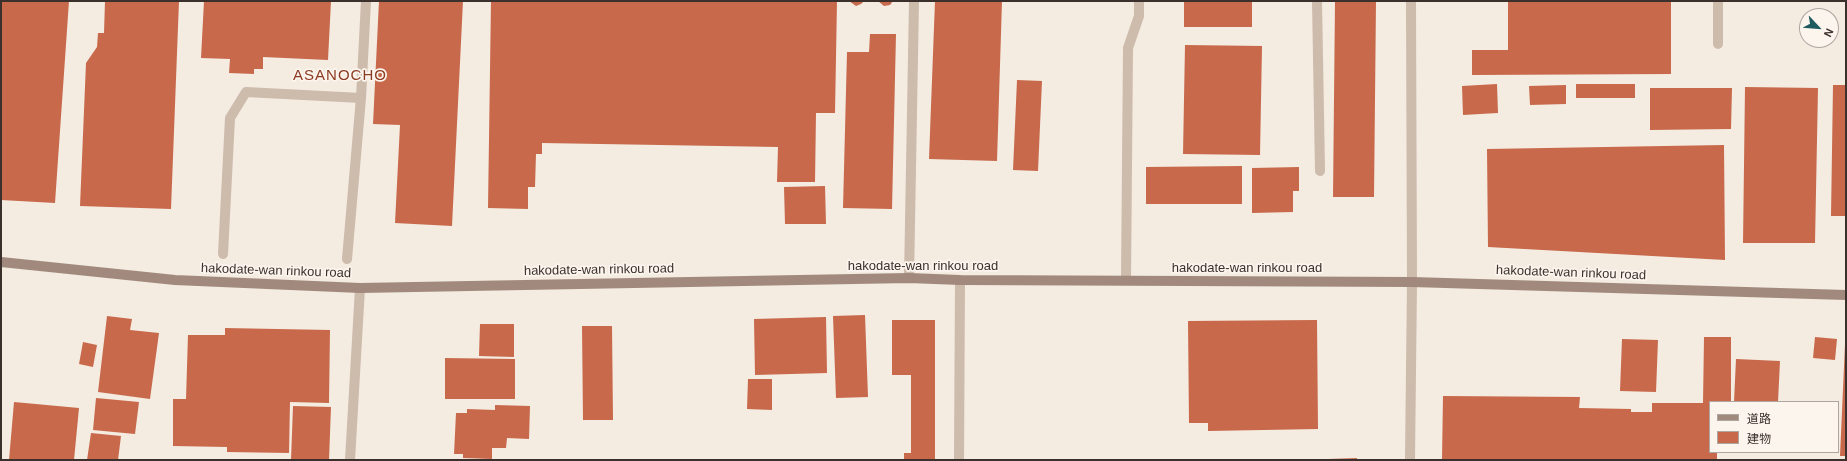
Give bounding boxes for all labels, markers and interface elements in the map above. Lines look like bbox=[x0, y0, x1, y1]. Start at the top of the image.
north arrow bbox=[1799, 8, 1839, 48]
text: N bbox=[1822, 27, 1836, 39]
district label: ASANOCHO bbox=[293, 67, 387, 85]
street label: hakodate-wan rinkou road bbox=[848, 258, 998, 274]
street label: hakodate-wan rinkou road bbox=[1172, 260, 1322, 276]
street label: hakodate-wan rinkou road bbox=[201, 261, 351, 281]
street label: hakodate-wan rinkou road bbox=[524, 261, 674, 279]
street label: hakodate-wan rinkou road bbox=[1496, 263, 1646, 283]
legend bbox=[1709, 401, 1839, 453]
text: 道路 bbox=[1747, 412, 1771, 426]
text: 建物 bbox=[1747, 432, 1771, 446]

